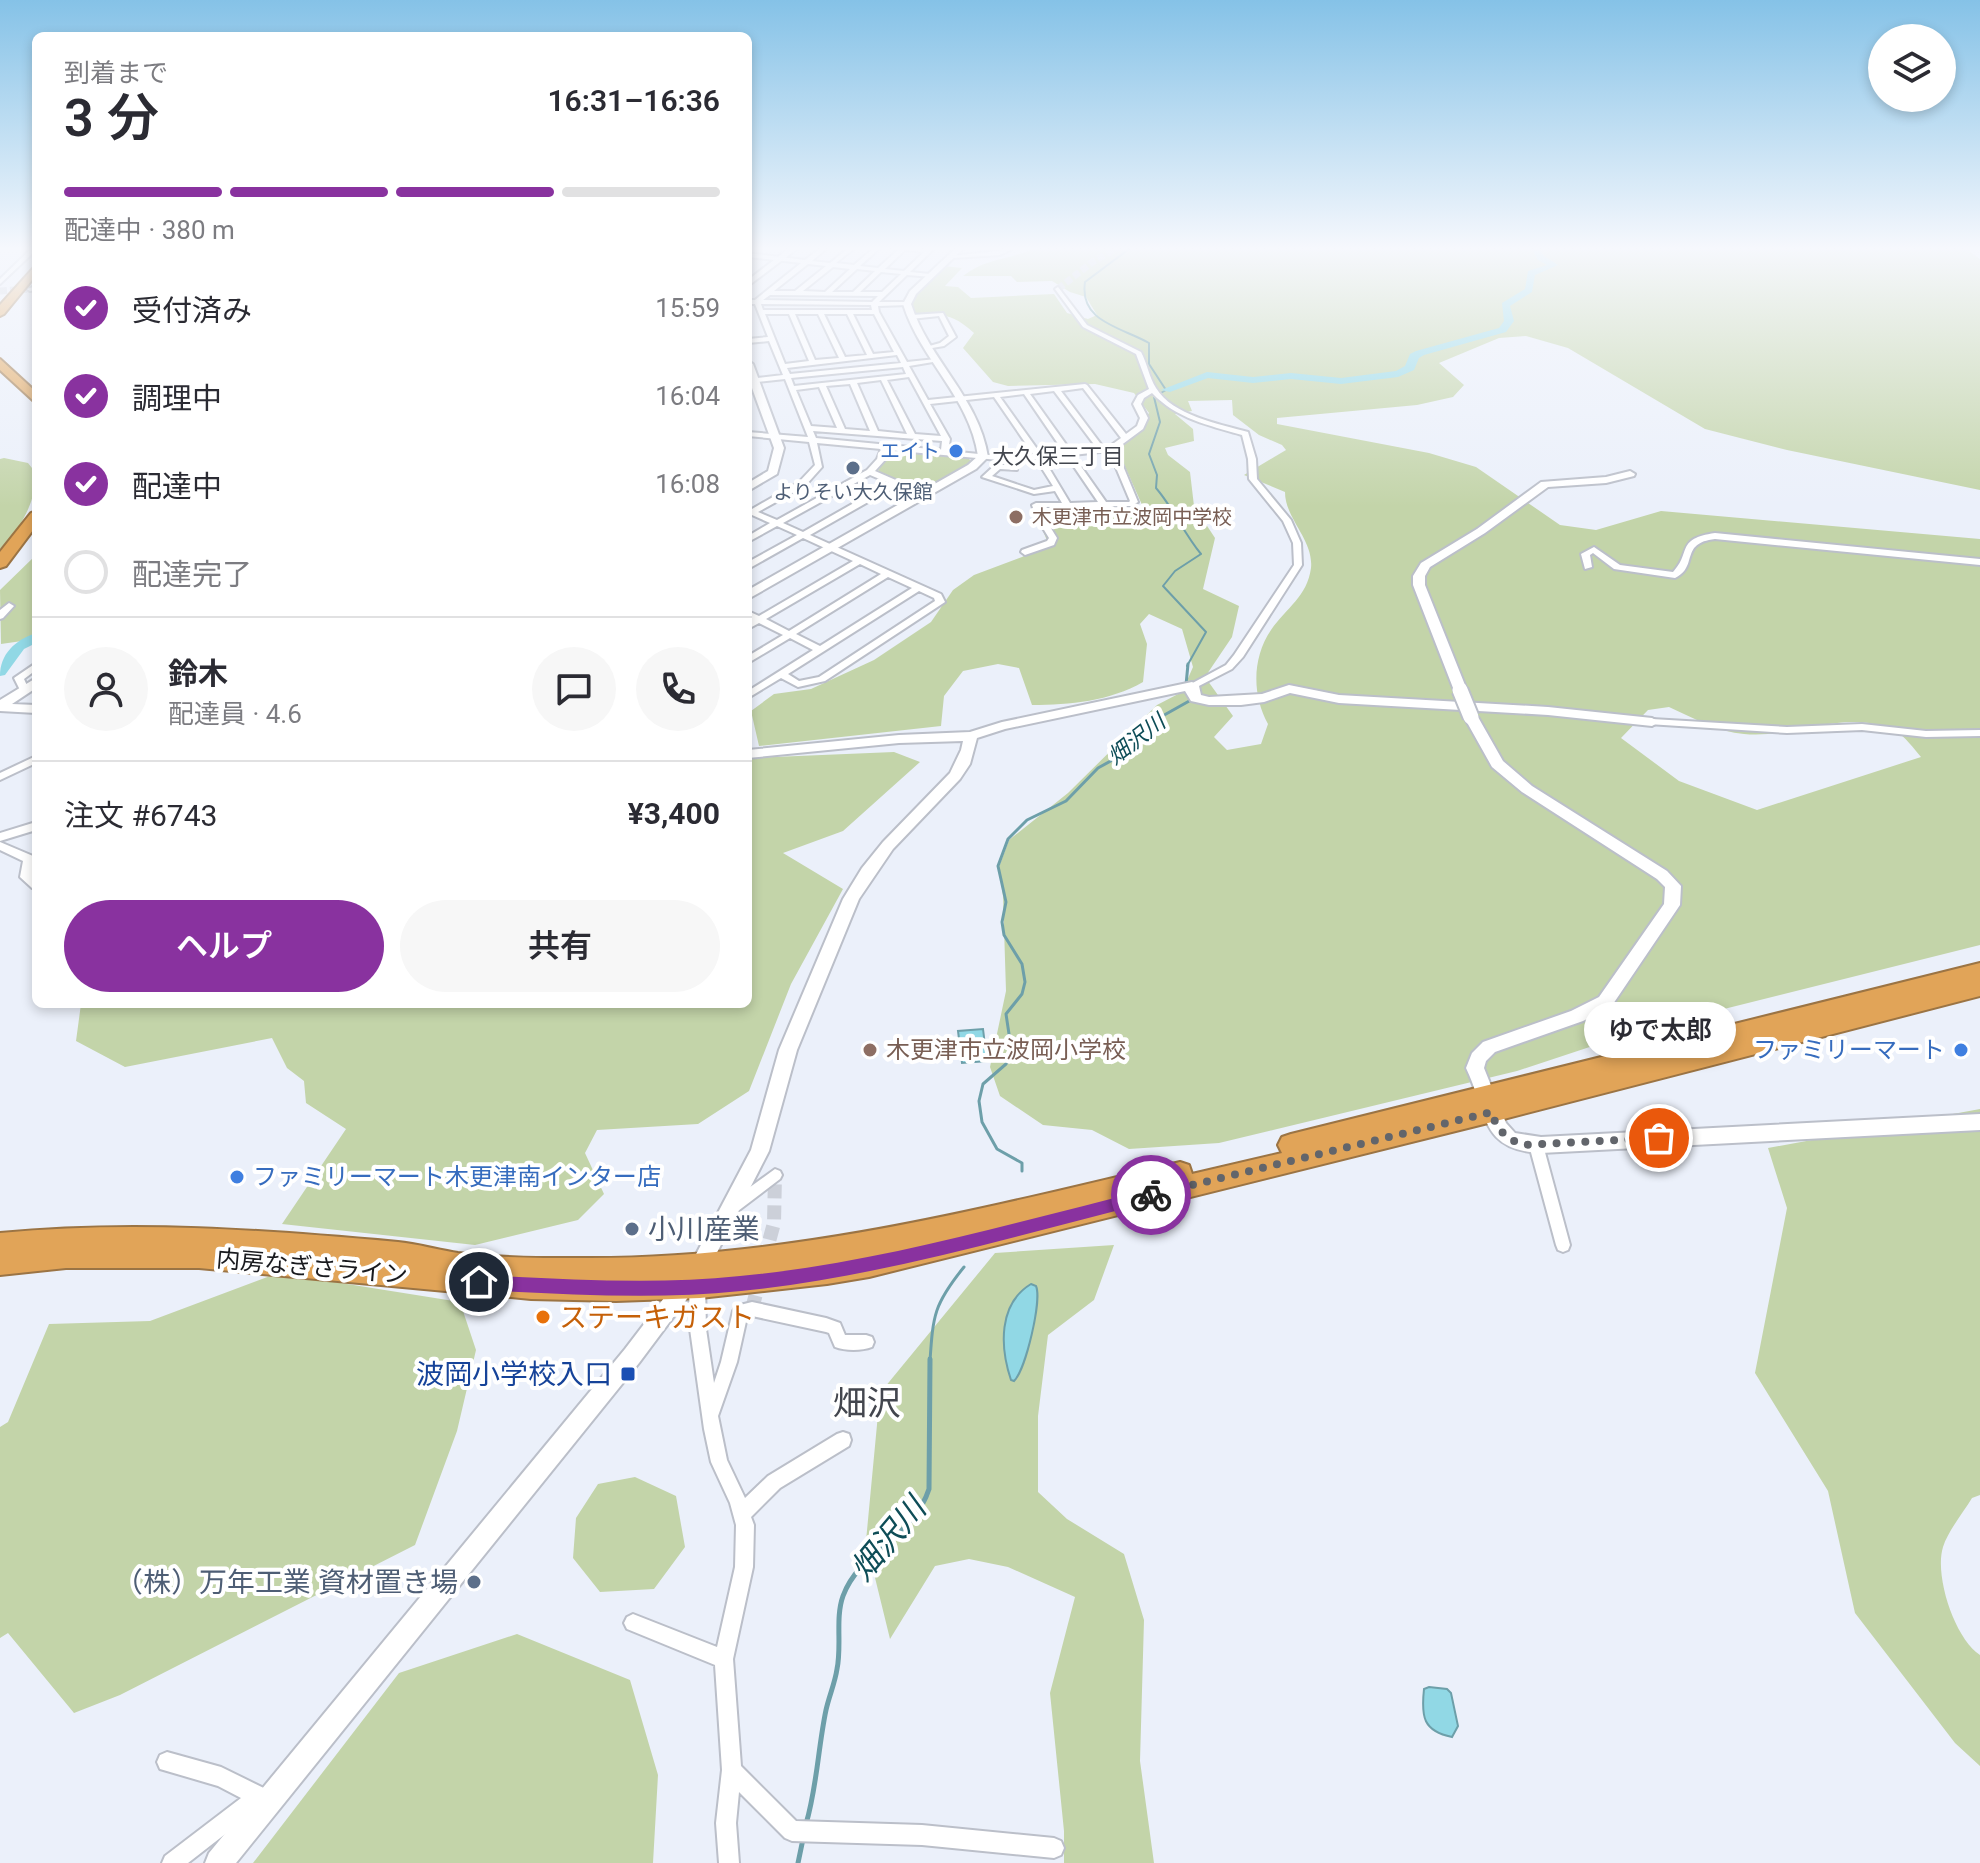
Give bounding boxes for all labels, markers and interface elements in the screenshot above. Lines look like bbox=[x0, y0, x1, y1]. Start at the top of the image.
map controls bbox=[1868, 24, 1956, 112]
button: layers bbox=[1868, 24, 1956, 112]
text: 到着まで bbox=[64, 58, 168, 88]
text: 16:31–16:36 bbox=[547, 83, 720, 118]
text: 3 分 bbox=[64, 88, 159, 149]
text: 配達中 · 380 m bbox=[64, 215, 235, 245]
icon: check bbox=[64, 286, 108, 330]
text: 受付済み bbox=[132, 293, 252, 328]
text: 15:59 bbox=[655, 293, 720, 323]
icon: check bbox=[64, 374, 108, 418]
text: 調理中 bbox=[132, 381, 222, 416]
text: 16:04 bbox=[655, 381, 720, 411]
place label: エイト bbox=[880, 439, 940, 463]
marker: エイト bbox=[947, 442, 965, 460]
district label: 大久保三丁目 bbox=[992, 444, 1124, 469]
marker: よりそい大久保館 bbox=[844, 459, 862, 477]
icon: check bbox=[64, 462, 108, 506]
text: 配達中 bbox=[132, 469, 222, 504]
text: 16:08 bbox=[655, 469, 720, 499]
place label: よりそい大久保館 bbox=[773, 480, 933, 504]
place label: 木更津市立波岡中学校 bbox=[1032, 505, 1232, 529]
marker: 木更津市立波岡中学校 bbox=[1007, 508, 1025, 526]
text: 配達完了 bbox=[132, 557, 252, 592]
button: person bbox=[64, 647, 148, 731]
button: chat bbox=[532, 647, 616, 731]
button: phone bbox=[636, 647, 720, 731]
text: 鈴木 bbox=[168, 656, 228, 691]
text: 配達員 · 4.6 bbox=[168, 699, 302, 729]
water label: 畑沢川 bbox=[1103, 708, 1172, 770]
text: ¥3,400 bbox=[628, 796, 720, 831]
text: 注文 #6743 bbox=[64, 798, 217, 833]
button: ヘルプ bbox=[64, 900, 384, 992]
button: 共有 bbox=[400, 900, 720, 992]
callout: ゆで太郎 bbox=[1583, 1002, 1735, 1058]
text: ゆで太郎 bbox=[1608, 1015, 1712, 1045]
place label: 木更津市立波岡小学校 bbox=[886, 1036, 1126, 1064]
place label: ファミリーマート bbox=[1753, 1036, 1945, 1064]
marker: 木更津市立波岡小学校 bbox=[861, 1041, 879, 1059]
marker: ファミリーマート bbox=[1952, 1041, 1970, 1059]
pin bbox=[1625, 1104, 1693, 1172]
icon: bag bbox=[1637, 1116, 1681, 1160]
courier bbox=[1111, 1155, 1191, 1235]
place label: ファミリーマート木更津南インター店 bbox=[253, 1163, 661, 1191]
marker: ファミリーマート木更津南インター店 bbox=[228, 1168, 246, 1186]
icon: bike bbox=[1129, 1173, 1173, 1217]
place label: 小川産業 bbox=[648, 1213, 760, 1246]
marker: 小川産業 bbox=[623, 1220, 641, 1238]
street label: 内房なぎさライン bbox=[215, 1245, 409, 1289]
pin bbox=[445, 1248, 513, 1316]
icon: home bbox=[457, 1260, 501, 1304]
place label: ステーキガスト bbox=[559, 1301, 755, 1334]
marker: ステーキガスト bbox=[534, 1308, 552, 1326]
place label: 波岡小学校入口 bbox=[416, 1358, 612, 1391]
marker: 波岡小学校入口 bbox=[619, 1365, 637, 1383]
district label: 畑沢 bbox=[833, 1383, 901, 1423]
water label: 畑沢川 bbox=[843, 1488, 935, 1588]
place label: （株）万年工業 資材置き場 bbox=[115, 1566, 458, 1599]
marker: （株）万年工業 資材置き場 bbox=[465, 1573, 483, 1591]

